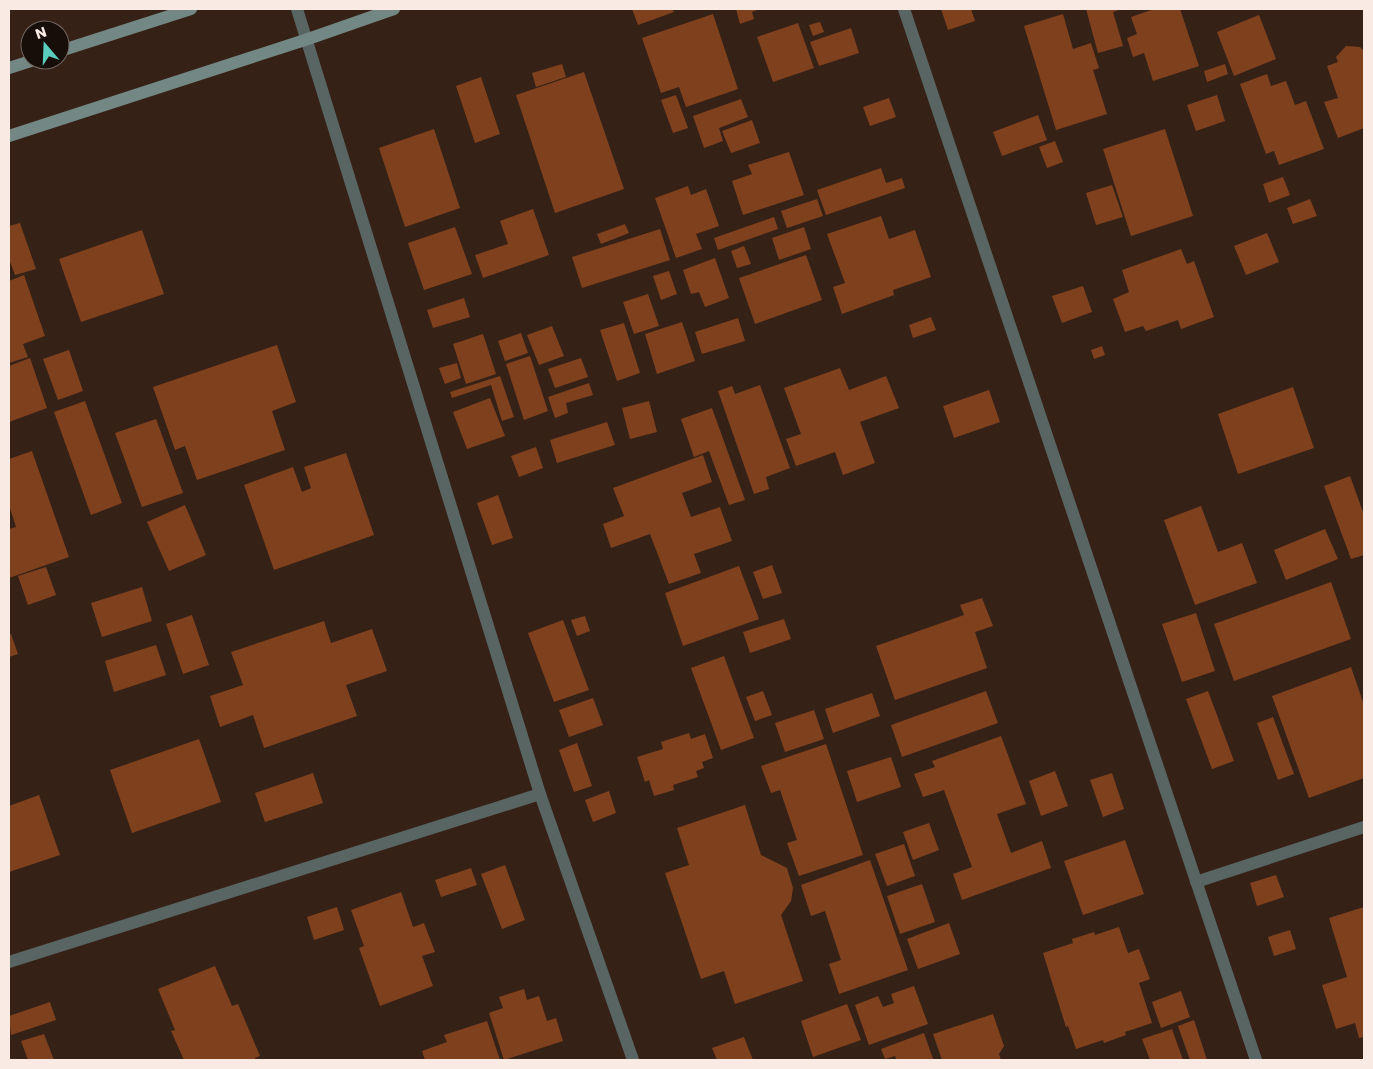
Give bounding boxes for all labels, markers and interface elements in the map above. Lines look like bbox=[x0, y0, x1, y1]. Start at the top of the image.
north arrow bbox=[20, 20, 70, 70]
text: N bbox=[33, 22, 49, 44]

